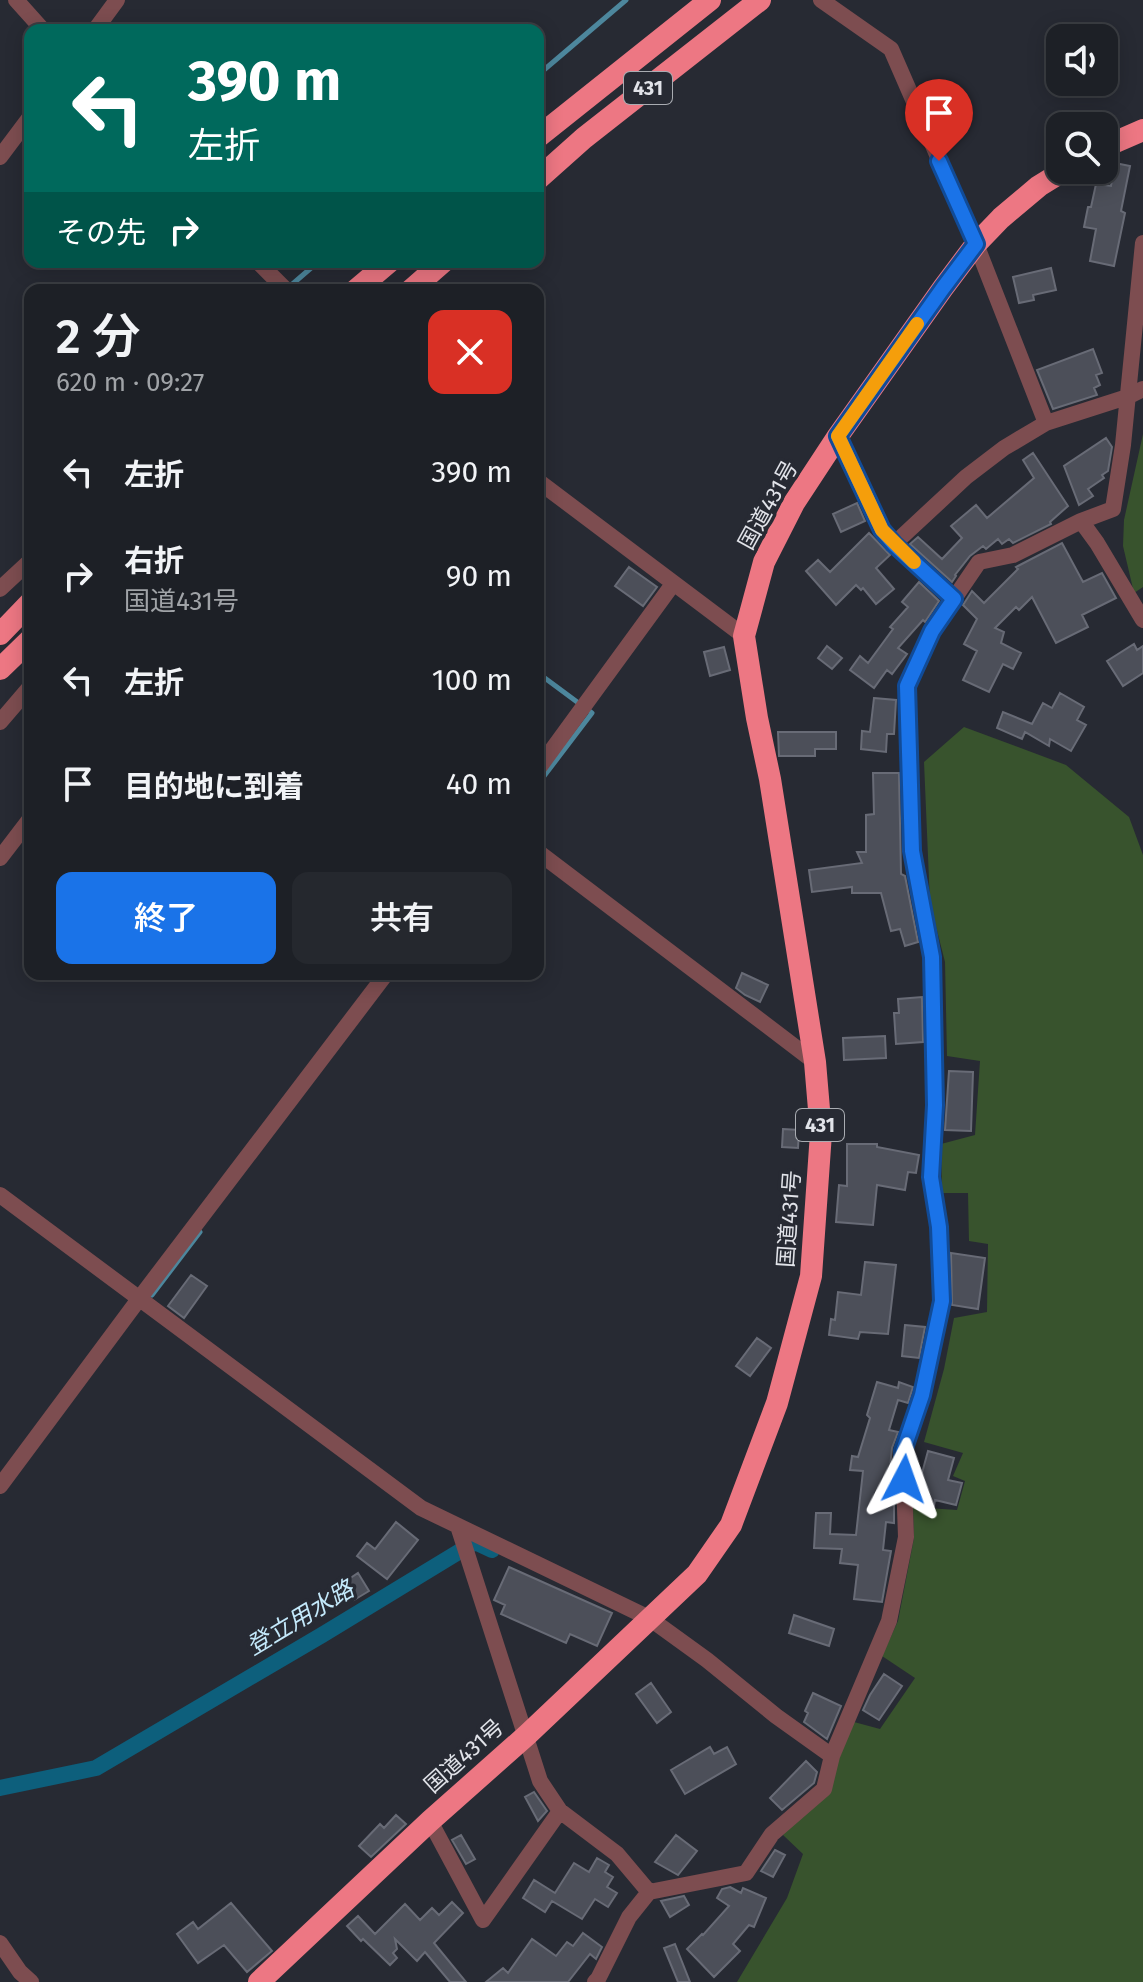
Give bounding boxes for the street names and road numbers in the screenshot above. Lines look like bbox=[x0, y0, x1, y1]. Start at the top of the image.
road number: 431 bbox=[624, 72, 672, 104]
street label: 国道431号 bbox=[733, 456, 803, 554]
road number: 431 bbox=[796, 1109, 844, 1141]
street label: 国道431号 bbox=[772, 1170, 806, 1268]
street label: 国道431号 bbox=[419, 1713, 509, 1799]

